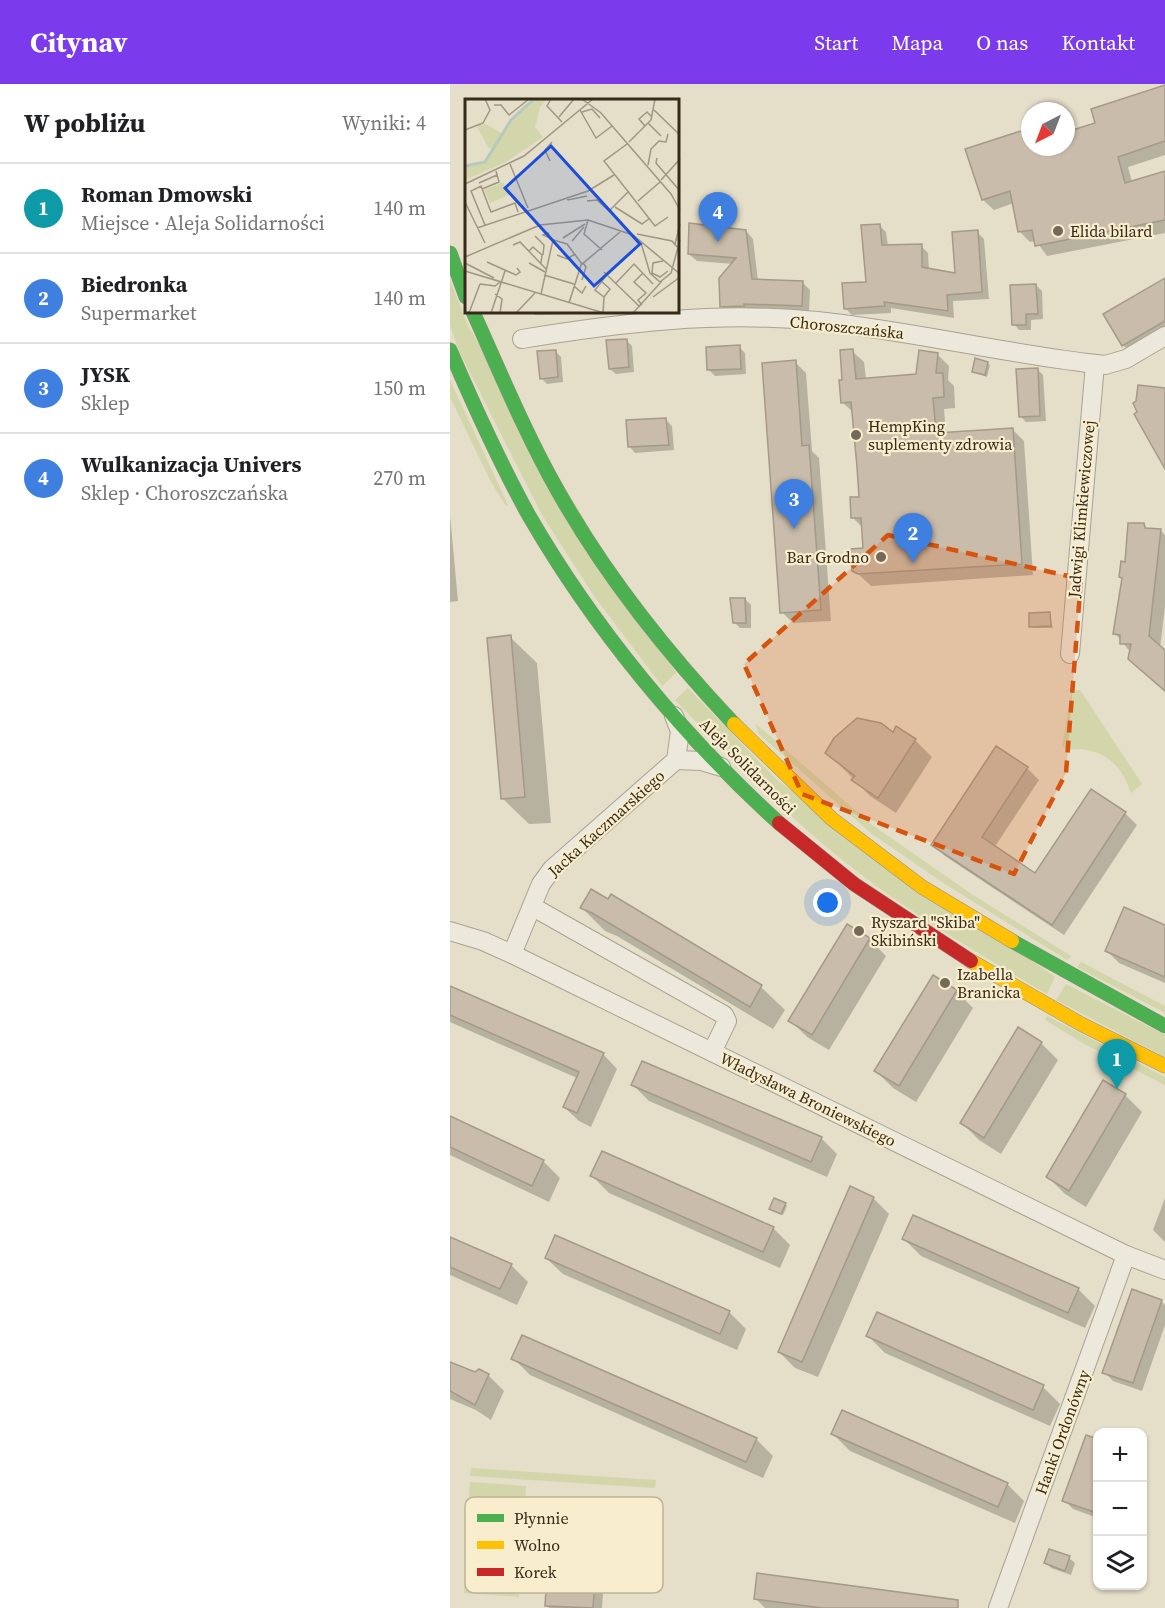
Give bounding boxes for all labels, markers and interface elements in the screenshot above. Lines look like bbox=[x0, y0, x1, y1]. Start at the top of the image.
text: Citynav bbox=[30, 23, 127, 61]
text: Start bbox=[814, 28, 858, 57]
text: Mapa bbox=[891, 28, 943, 57]
text: O nas bbox=[976, 28, 1028, 57]
text: Kontakt bbox=[1061, 28, 1135, 57]
inset map bbox=[465, 99, 680, 314]
north arrow bbox=[1021, 102, 1075, 156]
text: W pobliżu bbox=[24, 105, 145, 141]
text: Wyniki: 4 bbox=[342, 109, 426, 137]
text: Roman Dmowski bbox=[81, 179, 252, 209]
pin: 4 bbox=[698, 192, 738, 242]
text: 1 bbox=[38, 194, 49, 222]
text: 140 m bbox=[373, 194, 426, 222]
text: Miejsce · Aleja Solidarności bbox=[81, 209, 325, 237]
place label: Elida bilard bbox=[1070, 220, 1152, 242]
marker: Elida bilard bbox=[1051, 224, 1065, 238]
text: Biedronka bbox=[81, 269, 187, 299]
text: 2 bbox=[38, 284, 49, 312]
text: 140 m bbox=[373, 284, 426, 312]
text: Supermarket bbox=[81, 299, 196, 327]
street label: Choroszczańska bbox=[789, 310, 906, 344]
text: JYSK bbox=[81, 359, 130, 389]
text: 3 bbox=[38, 374, 49, 402]
text: 150 m bbox=[373, 374, 426, 402]
text: Sklep bbox=[81, 389, 130, 417]
place label: HempKing suplementy zdrowia bbox=[868, 415, 1013, 455]
street label: Jadwigi Klimkiewiczowej bbox=[1062, 419, 1100, 600]
marker: HempKing suplementy zdrowia bbox=[849, 428, 863, 442]
text: Wulkanizacja Univers bbox=[81, 449, 301, 479]
text: 4 bbox=[38, 464, 49, 492]
text: 270 m bbox=[373, 464, 426, 492]
text: Sklep · Choroszczańska bbox=[81, 479, 288, 507]
pin: 3 bbox=[774, 480, 814, 529]
pin: 2 bbox=[894, 514, 932, 563]
place label: Bar Grodno bbox=[787, 546, 869, 568]
marker: Bar Grodno bbox=[874, 550, 888, 564]
street label: Aleja Solidarności bbox=[695, 713, 801, 819]
street label: Jacka Kaczmarskiego bbox=[542, 764, 669, 882]
your location bbox=[813, 888, 842, 917]
place label: Ryszard "Skiba" Skibiński bbox=[871, 911, 980, 951]
marker: Ryszard "Skiba" Skibiński bbox=[852, 924, 866, 938]
place label: Izabella Branicka bbox=[957, 963, 1022, 1003]
marker: Izabella Branicka bbox=[938, 976, 952, 990]
pin: 1 bbox=[1098, 1040, 1136, 1089]
street label: Władysława Broniewskiego bbox=[716, 1047, 900, 1151]
street label: Hanki Ordonówny bbox=[1029, 1366, 1095, 1497]
map controls bbox=[1093, 1428, 1147, 1590]
button: + bbox=[1093, 1428, 1147, 1482]
button: − bbox=[1093, 1482, 1147, 1536]
legend bbox=[465, 1497, 663, 1593]
text: Płynnie bbox=[514, 1507, 569, 1529]
text: Wolno bbox=[514, 1534, 560, 1556]
button: layers bbox=[1093, 1536, 1147, 1590]
text: Korek bbox=[514, 1561, 557, 1583]

